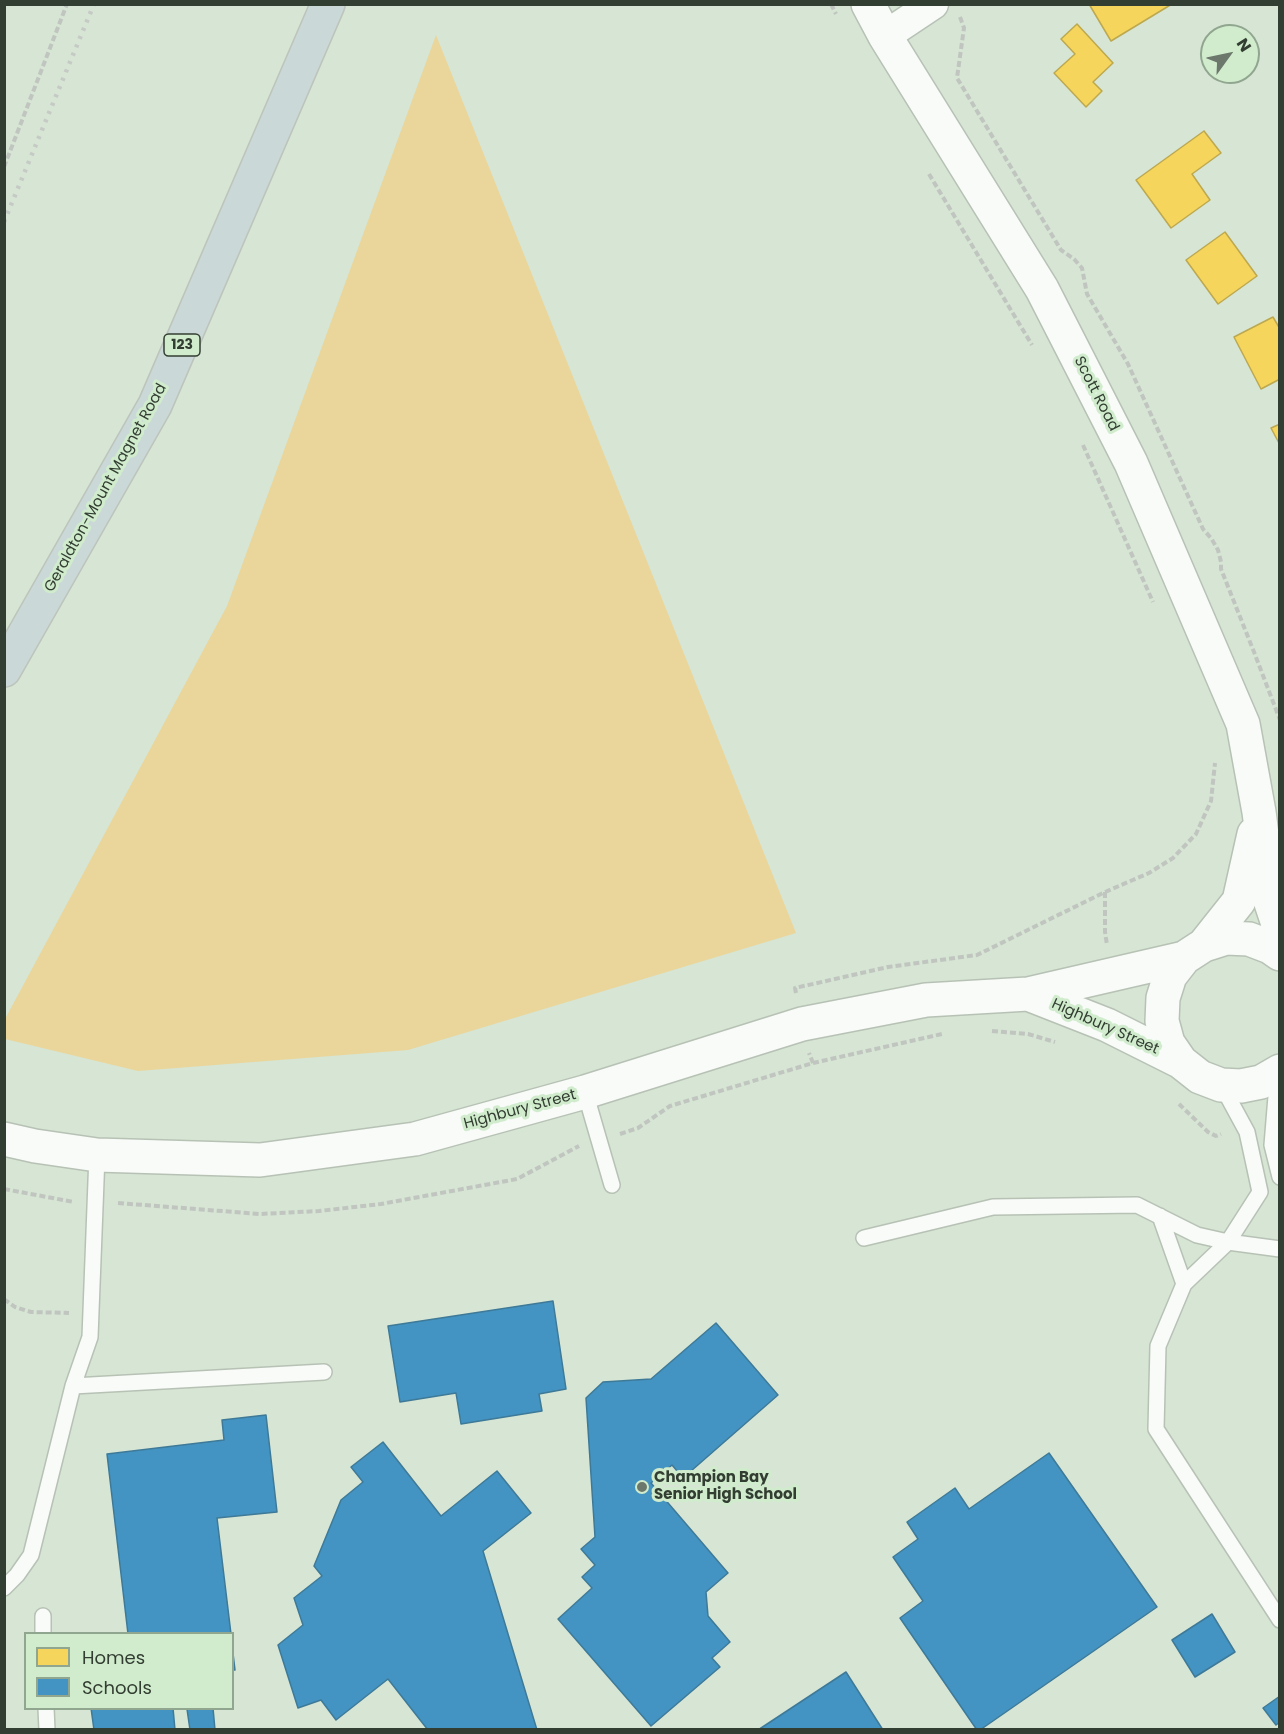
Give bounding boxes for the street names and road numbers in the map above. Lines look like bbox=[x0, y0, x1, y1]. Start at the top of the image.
road number: 123 bbox=[164, 334, 200, 356]
street label: Scott Road bbox=[1069, 354, 1123, 434]
street label: Geraldton-Mount Magnet Road bbox=[41, 381, 171, 595]
street label: Highbury Street bbox=[1049, 995, 1161, 1059]
street label: Highbury Street bbox=[462, 1086, 578, 1134]

